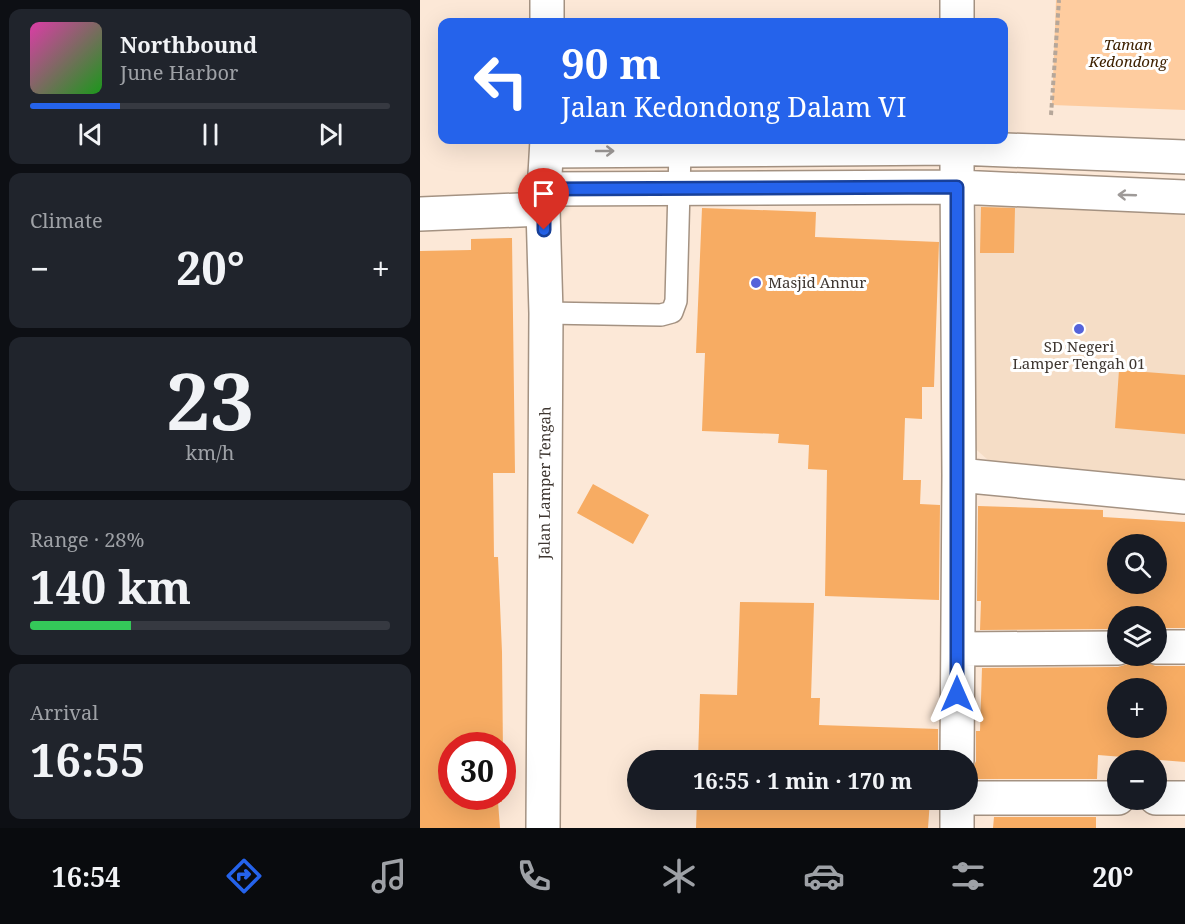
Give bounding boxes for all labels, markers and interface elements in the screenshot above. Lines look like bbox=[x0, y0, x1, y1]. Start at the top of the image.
text: Northbound bbox=[120, 29, 257, 59]
text: 90 m bbox=[561, 34, 661, 91]
park label: Taman Kedondong bbox=[1088, 34, 1168, 71]
icon: left bbox=[462, 42, 540, 120]
text: June Harbor bbox=[120, 59, 238, 86]
text: Jalan Kedondong Dalam VI bbox=[561, 88, 906, 125]
icon: previous bbox=[74, 118, 107, 151]
icon: pause bbox=[194, 118, 227, 151]
icon: next bbox=[314, 118, 347, 151]
one-way arrow bbox=[595, 145, 615, 157]
pin bbox=[518, 168, 569, 230]
icon: arrive bbox=[527, 177, 560, 210]
one-way arrow bbox=[1117, 189, 1137, 200]
text: Climate bbox=[30, 207, 103, 234]
text: 20° bbox=[176, 237, 245, 298]
text: − bbox=[30, 246, 49, 291]
text: + bbox=[372, 246, 390, 291]
place label: Masjid Annur bbox=[768, 272, 866, 292]
marker: Masjid Annur bbox=[749, 276, 763, 290]
marker: SD Negeri Lamper Tengah 01 bbox=[1072, 322, 1086, 336]
place label: SD Negeri Lamper Tengah 01 bbox=[1012, 336, 1146, 373]
text: 23 bbox=[166, 347, 254, 453]
street label: Jalan Lamper Tengah bbox=[534, 406, 554, 561]
text: km/h bbox=[185, 439, 235, 466]
text: Range · 28% bbox=[30, 526, 144, 553]
map controls bbox=[1107, 534, 1167, 810]
button: search bbox=[1107, 534, 1167, 594]
text: 140 km bbox=[30, 556, 191, 617]
button: layers bbox=[1107, 606, 1167, 666]
position arrow bbox=[925, 662, 989, 726]
button: + bbox=[1107, 678, 1167, 738]
text: Arrival bbox=[30, 699, 98, 726]
text: 16:55 bbox=[30, 729, 145, 790]
speed limit sign: 30 bbox=[438, 732, 516, 810]
button: − bbox=[1107, 750, 1167, 810]
text: 16:55 · 1 min · 170 m bbox=[693, 765, 912, 795]
icon: directions bbox=[223, 855, 265, 897]
icon: music bbox=[368, 855, 410, 897]
icon: phone bbox=[513, 855, 555, 897]
icon: climate bbox=[658, 855, 700, 897]
icon: car bbox=[803, 855, 845, 897]
icon: filters bbox=[947, 855, 989, 897]
text: 16:54 bbox=[51, 858, 121, 895]
text: 20° bbox=[1092, 858, 1134, 895]

